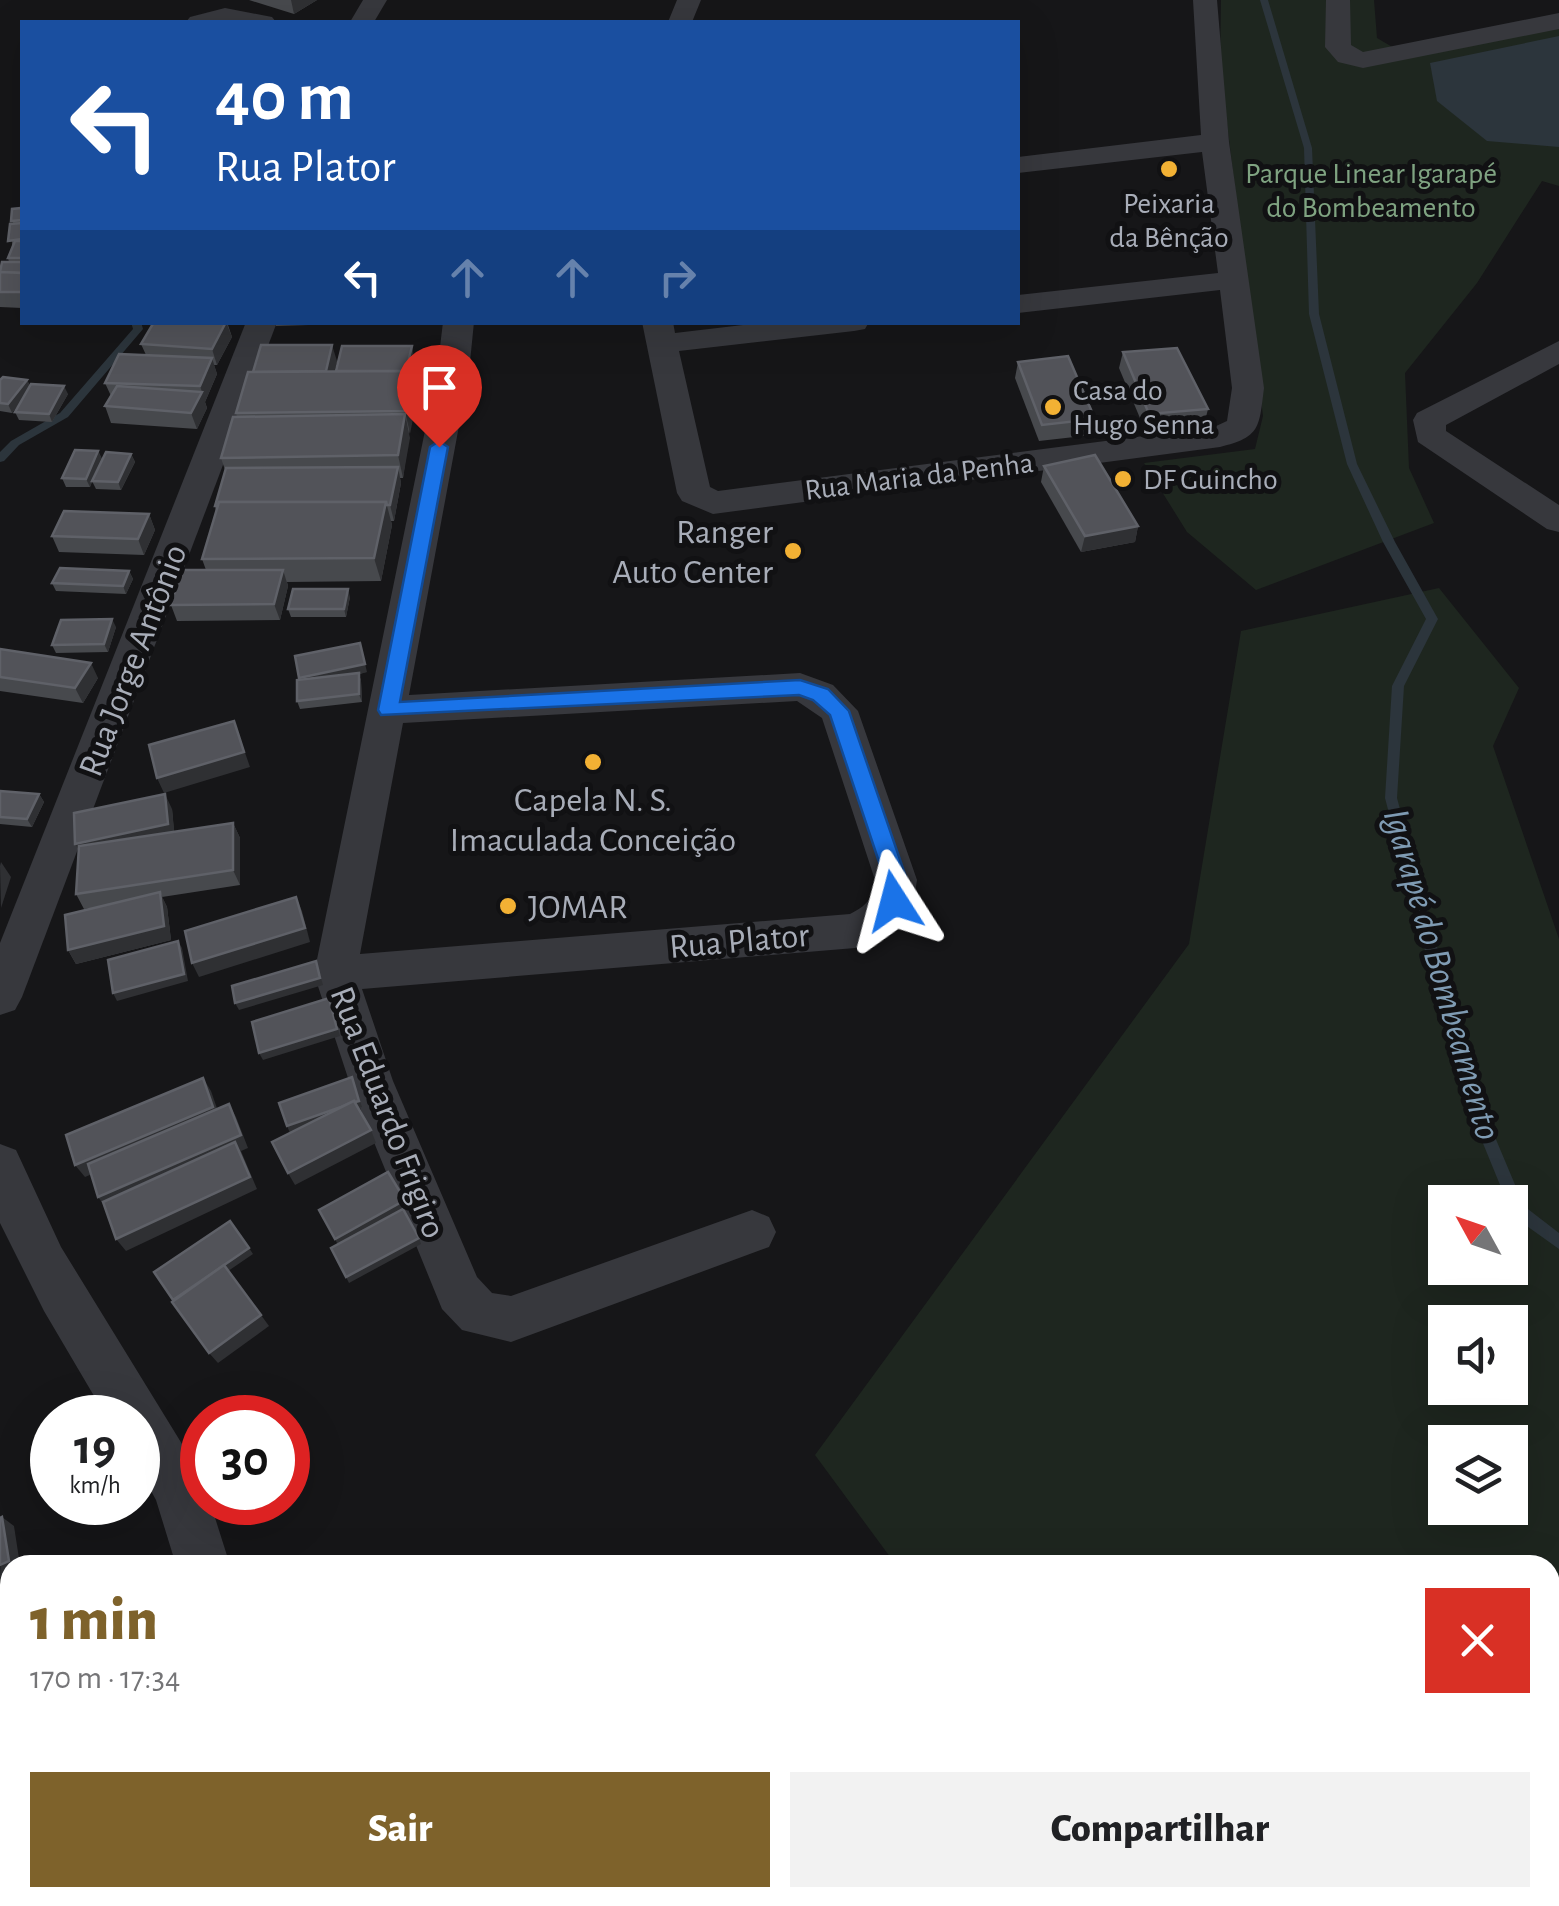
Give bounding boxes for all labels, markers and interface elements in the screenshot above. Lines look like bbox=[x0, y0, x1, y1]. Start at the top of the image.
icon: left bbox=[50, 60, 180, 190]
text: 40 m bbox=[215, 63, 354, 133]
text: Rua Plator bbox=[215, 145, 395, 190]
marker: Peixaria da Bênção bbox=[1158, 158, 1180, 180]
park label: Parque Linear Igarapé do Bombeamento bbox=[1245, 159, 1497, 223]
place label: Peixaria da Bênção bbox=[1109, 189, 1229, 253]
icon: left bbox=[335, 250, 390, 305]
icon: ahead bbox=[440, 250, 495, 305]
icon: ahead bbox=[545, 250, 600, 305]
icon: right bbox=[650, 250, 705, 305]
pin bbox=[397, 345, 482, 448]
icon: arrive bbox=[412, 360, 467, 415]
place label: Casa do Hugo Senna bbox=[1073, 376, 1215, 440]
marker: Casa do Hugo Senna bbox=[1042, 396, 1064, 418]
street label: Rua Maria da Penha bbox=[803, 448, 1035, 506]
place label: DF Guincho bbox=[1143, 465, 1278, 495]
marker: DF Guincho bbox=[1112, 468, 1134, 490]
place label: Ranger Auto Center bbox=[612, 515, 774, 590]
street label: Rua Jorge Antônio bbox=[73, 540, 194, 781]
marker: Ranger Auto Center bbox=[782, 540, 804, 562]
marker: Capela N. S. Imaculada Conceição bbox=[582, 751, 604, 773]
place label: Capela N. S. Imaculada Conceição bbox=[450, 783, 736, 858]
water label: Igarapé do Bombeamento bbox=[1376, 805, 1507, 1144]
position arrow bbox=[842, 849, 946, 953]
place label: JOMAR bbox=[528, 890, 628, 925]
marker: JOMAR bbox=[497, 895, 519, 917]
street label: Rua Plator bbox=[668, 918, 811, 965]
street label: Rua Eduardo Frigiro bbox=[324, 982, 452, 1243]
north arrow bbox=[1428, 1185, 1528, 1285]
map controls bbox=[1428, 1185, 1528, 1525]
button: sound bbox=[1428, 1305, 1528, 1405]
speed limit sign: 30 bbox=[180, 1395, 310, 1525]
text: 19 bbox=[74, 1423, 116, 1473]
button: layers bbox=[1428, 1425, 1528, 1525]
text: km/h bbox=[69, 1473, 121, 1498]
button: close bbox=[1425, 1588, 1530, 1693]
text: 1 min bbox=[30, 1591, 158, 1651]
text: 170 m · 17:34 bbox=[30, 1662, 180, 1694]
button: Sair bbox=[30, 1772, 770, 1887]
button: Compartilhar bbox=[790, 1772, 1530, 1887]

